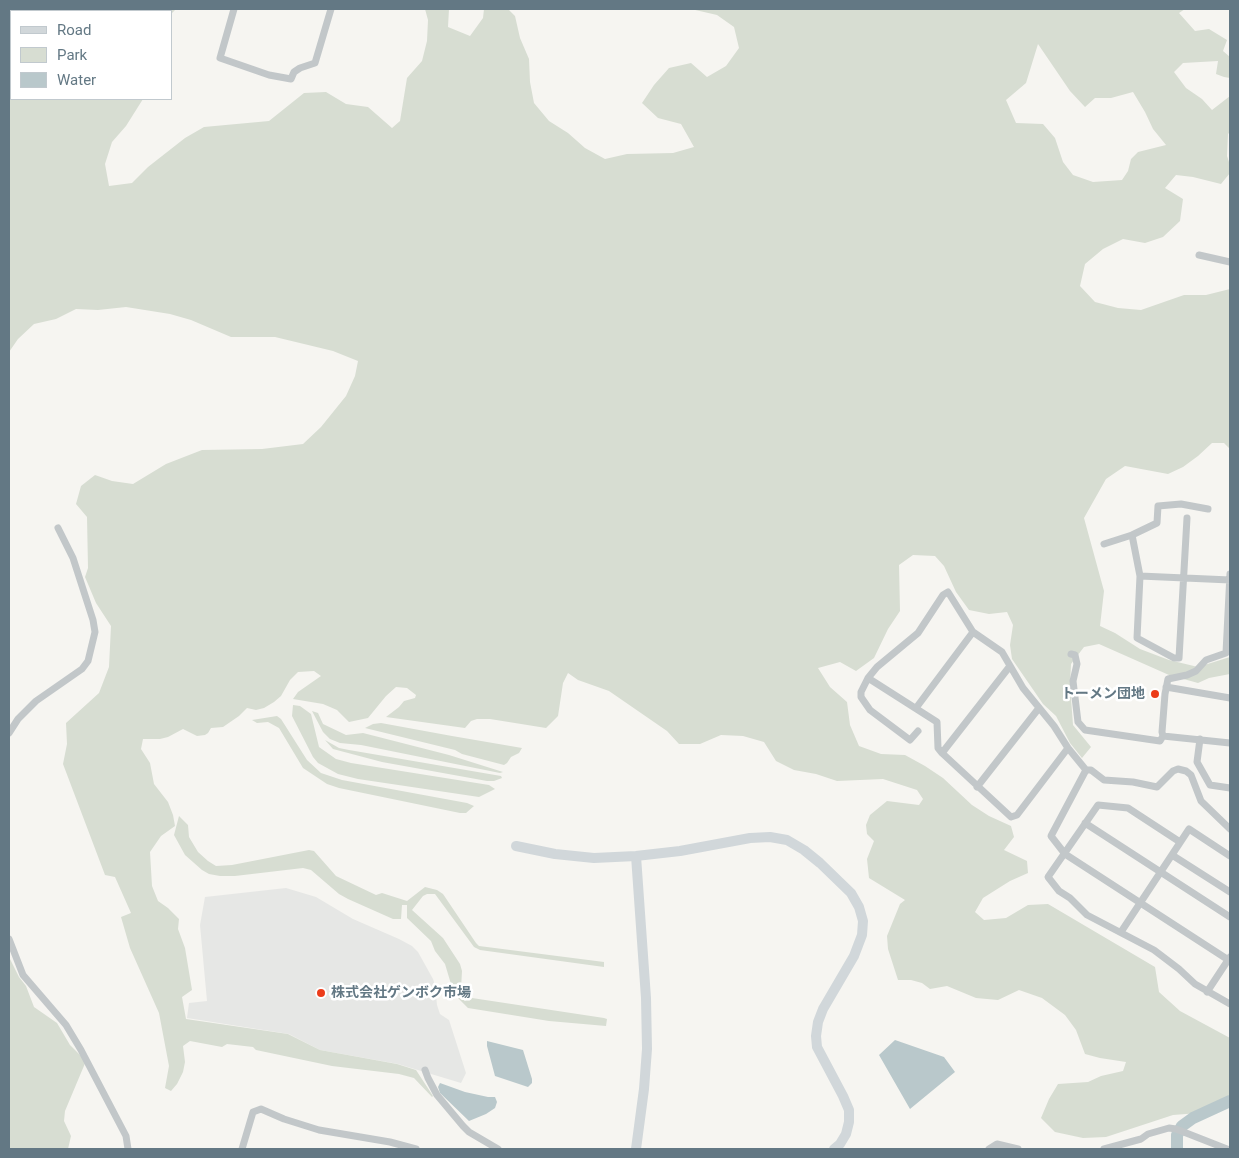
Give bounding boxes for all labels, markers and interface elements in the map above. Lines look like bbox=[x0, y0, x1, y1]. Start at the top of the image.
legend bbox=[10, 10, 172, 100]
text: Road bbox=[57, 21, 91, 39]
text: Park bbox=[57, 46, 87, 64]
text: Water bbox=[57, 71, 96, 89]
place label: トーメン団地 bbox=[1061, 686, 1145, 702]
marker: トーメン団地 bbox=[1149, 688, 1161, 700]
place label: 株式会社ゲンボク市場 bbox=[331, 985, 471, 1001]
marker: 株式会社ゲンボク市場 bbox=[315, 987, 327, 999]

